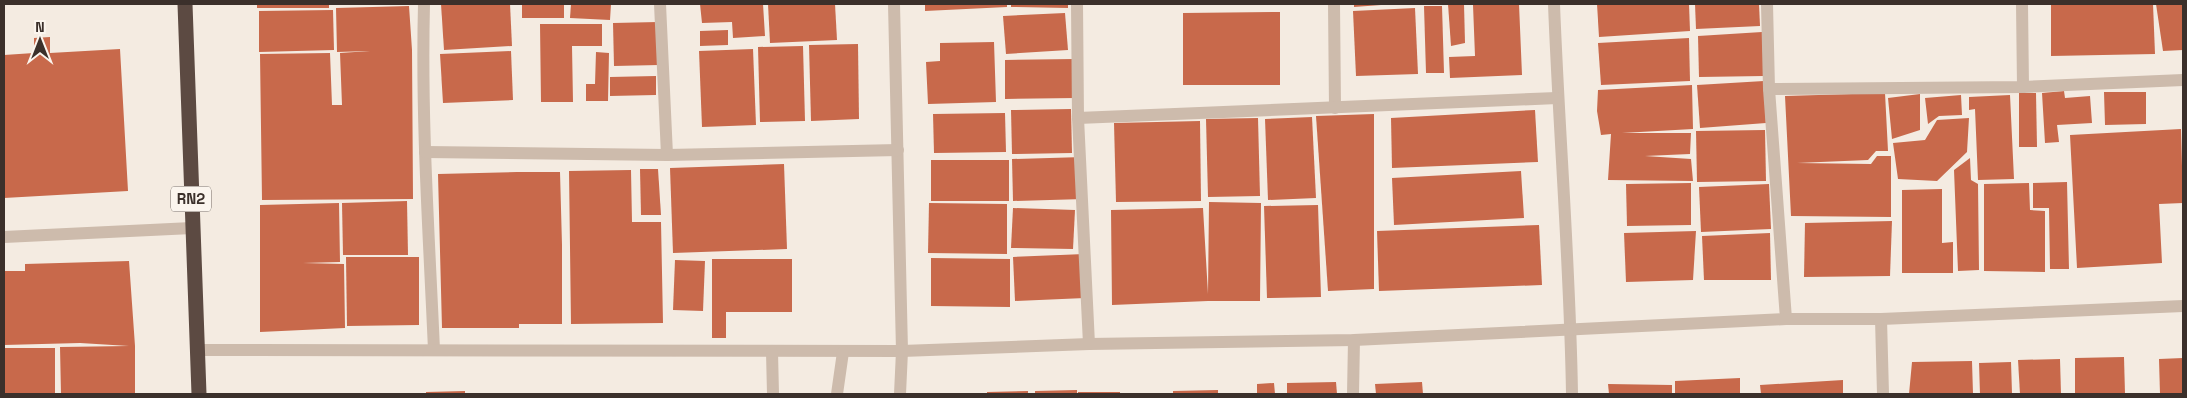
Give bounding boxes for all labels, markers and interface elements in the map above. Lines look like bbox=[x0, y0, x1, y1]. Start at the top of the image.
north arrow bbox=[15, 15, 65, 65]
text: N bbox=[35, 18, 45, 36]
road number: RN2 bbox=[171, 186, 211, 212]

